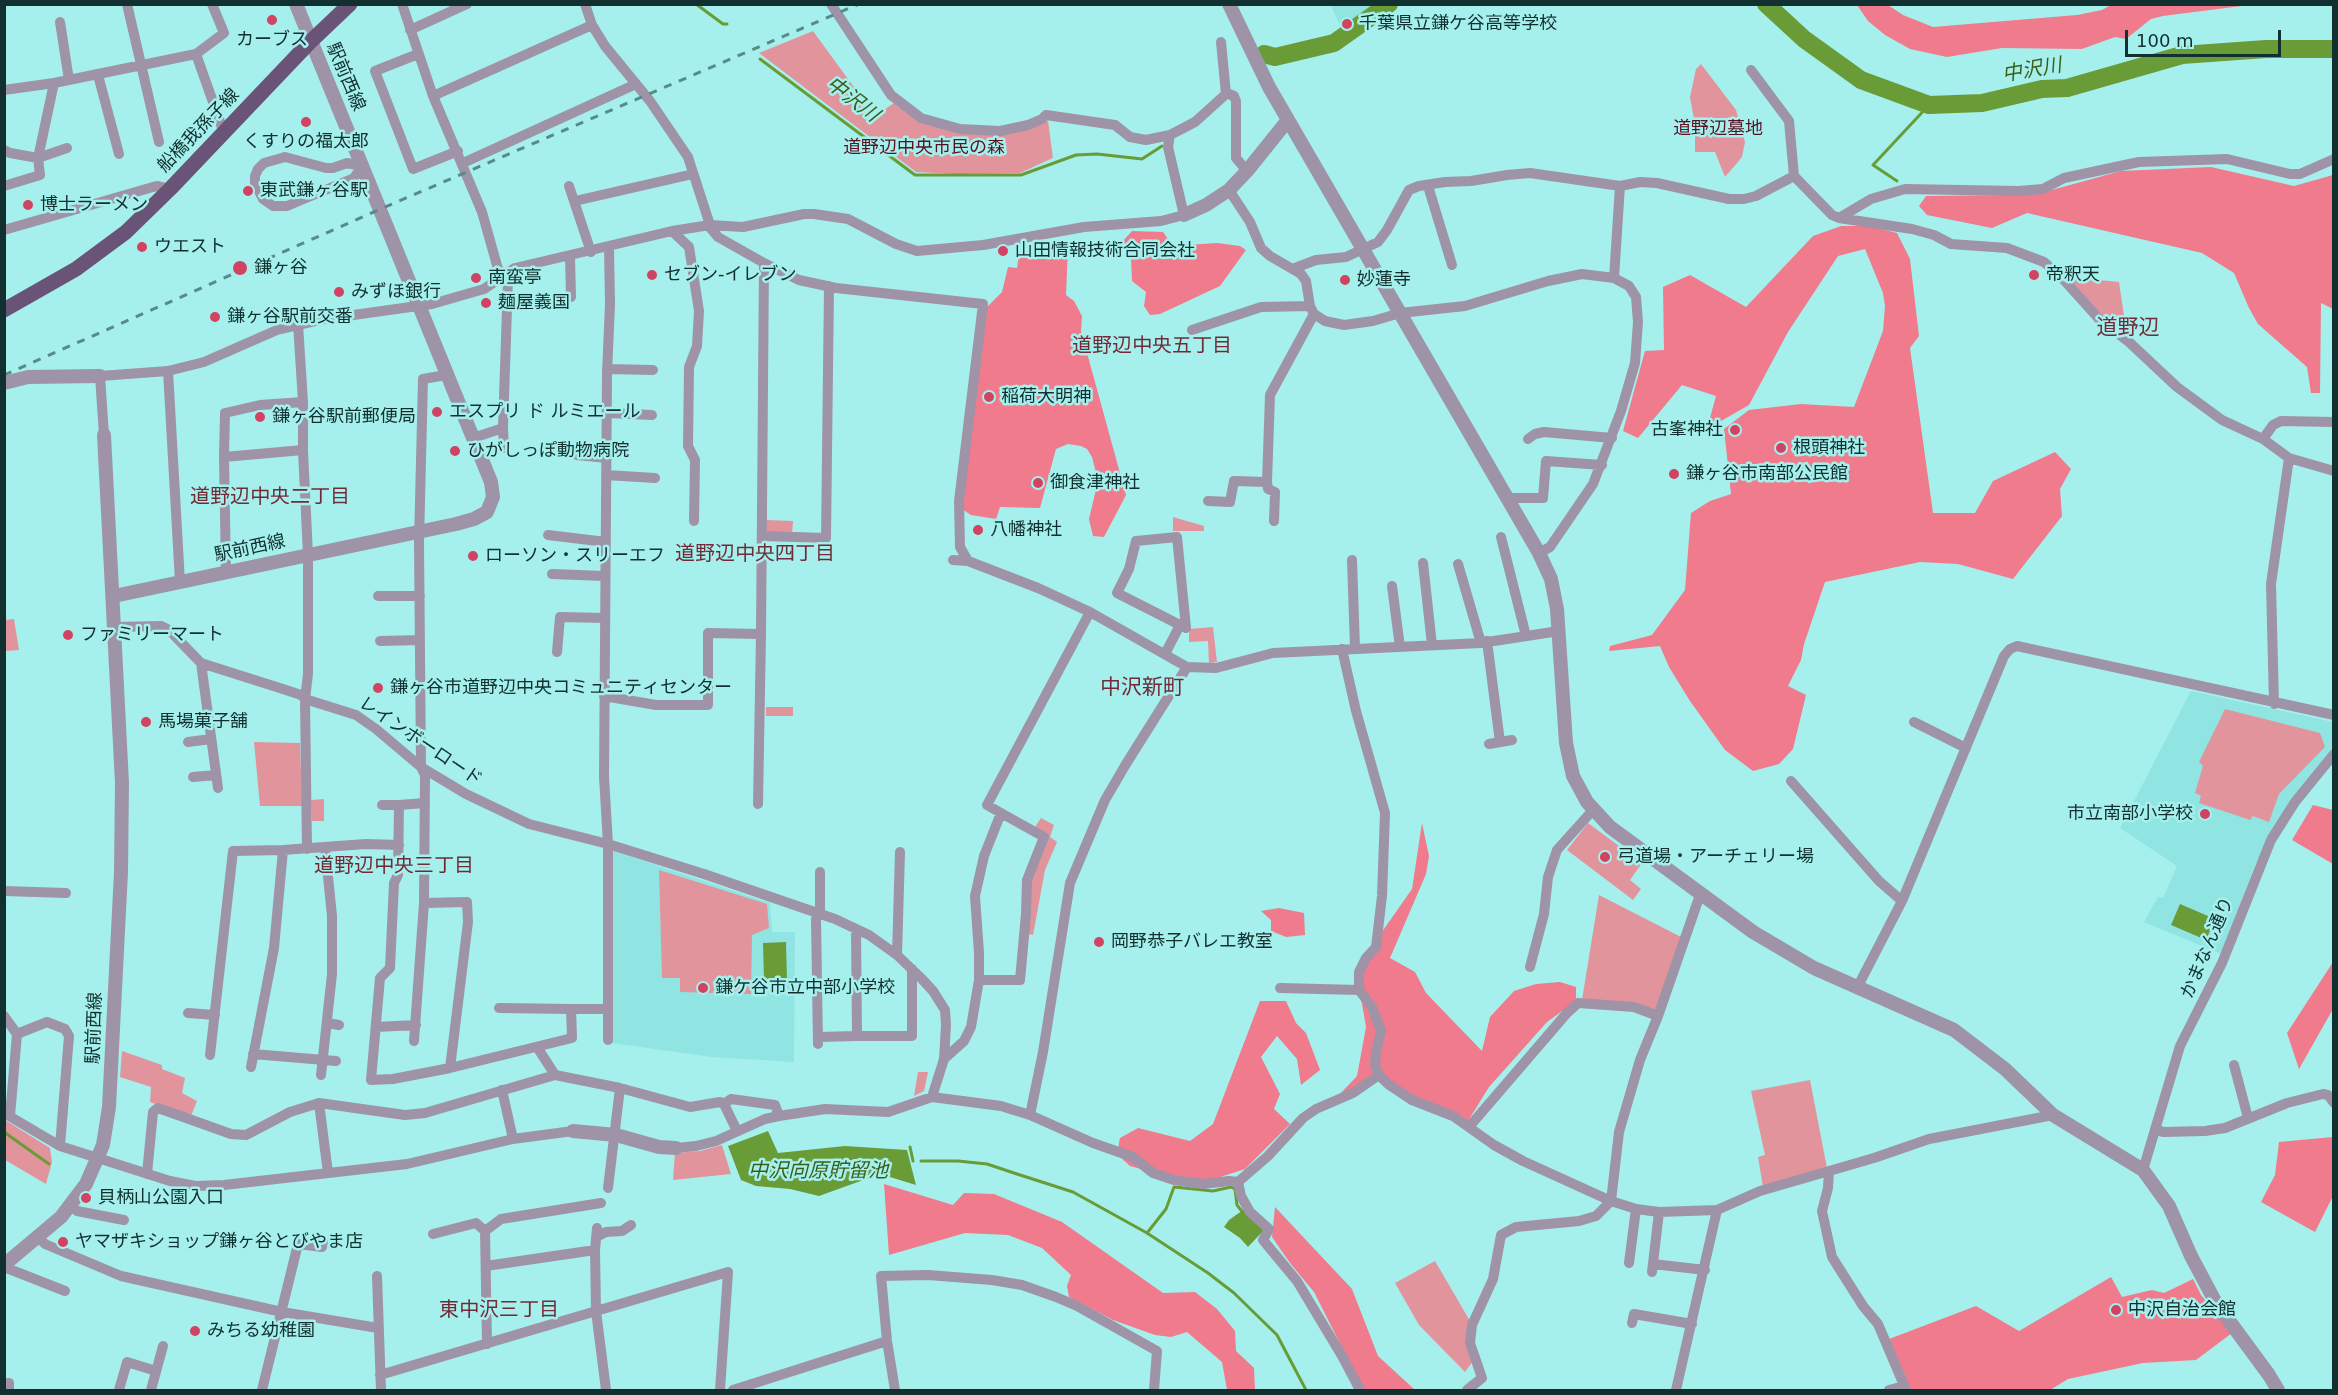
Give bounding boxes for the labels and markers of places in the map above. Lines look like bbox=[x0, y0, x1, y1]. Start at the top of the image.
marker: カーブス bbox=[265, 13, 279, 27]
place label: 千葉県立鎌ケ谷高等学校 bbox=[1359, 13, 1557, 35]
marker: 千葉県立鎌ケ谷高等学校 bbox=[1340, 17, 1354, 31]
place label: カーブス bbox=[236, 29, 308, 51]
marker: くすりの福太郎 bbox=[299, 115, 313, 129]
place label: くすりの福太郎 bbox=[243, 131, 369, 153]
place label: 東武鎌ヶ谷駅 bbox=[260, 180, 368, 202]
marker: 東武鎌ヶ谷駅 bbox=[241, 184, 255, 198]
place label: 博士ラーメン bbox=[40, 194, 148, 216]
marker: 博士ラーメン bbox=[21, 198, 35, 212]
place label: ウエスト bbox=[154, 236, 226, 258]
marker: ウエスト bbox=[135, 240, 149, 254]
place label: 山田情報技術合同会社 bbox=[1015, 240, 1195, 262]
marker: 山田情報技術合同会社 bbox=[996, 244, 1010, 258]
place label: 鎌ヶ谷 bbox=[254, 257, 308, 279]
marker: 鎌ヶ谷 bbox=[231, 259, 249, 277]
place label: セブン-イレブン bbox=[664, 264, 796, 286]
place label: 帝釈天 bbox=[2046, 264, 2100, 286]
place label: 南蛮亭 bbox=[488, 267, 542, 289]
marker: セブン-イレブン bbox=[645, 268, 659, 282]
marker: 帝釈天 bbox=[2027, 268, 2041, 282]
place label: 妙蓮寺 bbox=[1357, 269, 1411, 291]
marker: 南蛮亭 bbox=[469, 271, 483, 285]
marker: 妙蓮寺 bbox=[1338, 273, 1352, 287]
place label: みずほ銀行 bbox=[351, 281, 441, 303]
marker: みずほ銀行 bbox=[332, 285, 346, 299]
place label: 麺屋義国 bbox=[498, 292, 570, 314]
marker: 麺屋義国 bbox=[479, 296, 493, 310]
place label: 鎌ヶ谷駅前交番 bbox=[227, 306, 353, 328]
marker: 鎌ヶ谷駅前交番 bbox=[208, 310, 222, 324]
place label: 稲荷大明神 bbox=[1001, 386, 1091, 408]
marker: 稲荷大明神 bbox=[982, 390, 996, 404]
place label: エスプリ ド ルミエール bbox=[449, 401, 640, 423]
marker: エスプリ ド ルミエール bbox=[430, 405, 444, 419]
place label: 鎌ヶ谷駅前郵便局 bbox=[272, 406, 416, 428]
marker: 鎌ヶ谷駅前郵便局 bbox=[253, 410, 267, 424]
place label: 古峯神社 bbox=[1651, 419, 1723, 441]
marker: 古峯神社 bbox=[1728, 423, 1742, 437]
place label: 根頭神社 bbox=[1793, 437, 1865, 459]
place label: ひがしっぽ動物病院 bbox=[467, 440, 629, 462]
marker: 根頭神社 bbox=[1774, 441, 1788, 455]
marker: ひがしっぽ動物病院 bbox=[448, 444, 462, 458]
place label: 鎌ヶ谷市南部公民館 bbox=[1686, 463, 1848, 485]
marker: 鎌ヶ谷市南部公民館 bbox=[1667, 467, 1681, 481]
place label: 御食津神社 bbox=[1050, 472, 1140, 494]
marker: 御食津神社 bbox=[1031, 476, 1045, 490]
place label: 八幡神社 bbox=[990, 519, 1062, 541]
marker: 八幡神社 bbox=[971, 523, 985, 537]
place label: ローソン・スリーエフ bbox=[485, 545, 665, 567]
marker: ローソン・スリーエフ bbox=[466, 549, 480, 563]
place label: ファミリーマート bbox=[80, 624, 224, 646]
marker: ファミリーマート bbox=[61, 628, 75, 642]
place label: 鎌ヶ谷市道野辺中央コミュニティセンター bbox=[390, 677, 732, 699]
marker: 鎌ヶ谷市道野辺中央コミュニティセンター bbox=[371, 681, 385, 695]
place label: 馬場菓子舗 bbox=[158, 711, 248, 733]
marker: 馬場菓子舗 bbox=[139, 715, 153, 729]
place label: 市立南部小学校 bbox=[2067, 803, 2193, 825]
marker: 市立南部小学校 bbox=[2198, 807, 2212, 821]
place label: 弓道場・アーチェリー場 bbox=[1617, 846, 1814, 868]
marker: 弓道場・アーチェリー場 bbox=[1598, 850, 1612, 864]
place label: 岡野恭子バレエ教室 bbox=[1111, 931, 1273, 953]
marker: 岡野恭子バレエ教室 bbox=[1092, 935, 1106, 949]
place label: 鎌ケ谷市立中部小学校 bbox=[715, 977, 895, 999]
marker: 鎌ケ谷市立中部小学校 bbox=[696, 981, 710, 995]
place label: 貝柄山公園入口 bbox=[98, 1187, 224, 1209]
marker: 貝柄山公園入口 bbox=[79, 1191, 93, 1205]
place label: ヤマザキショップ鎌ヶ谷とびやま店 bbox=[75, 1231, 363, 1253]
marker: ヤマザキショップ鎌ヶ谷とびやま店 bbox=[56, 1235, 70, 1249]
place label: 中沢自治会館 bbox=[2128, 1299, 2236, 1321]
marker: 中沢自治会館 bbox=[2109, 1303, 2123, 1317]
place label: みちる幼稚園 bbox=[207, 1320, 315, 1342]
marker: みちる幼稚園 bbox=[188, 1324, 202, 1338]

